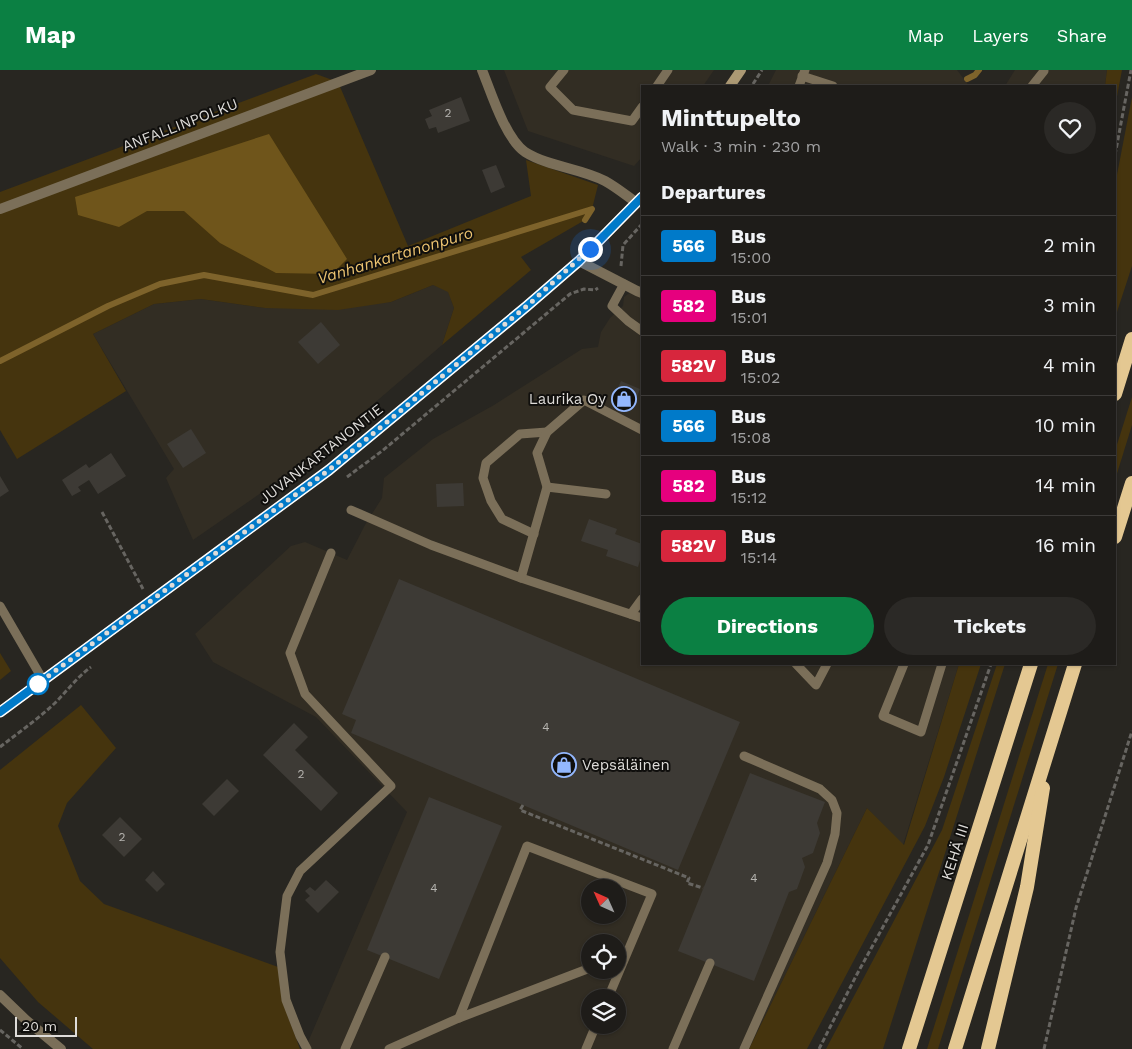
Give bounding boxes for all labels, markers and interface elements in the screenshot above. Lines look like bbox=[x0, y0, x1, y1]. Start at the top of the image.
text: Map bbox=[25, 21, 76, 49]
text: Map bbox=[907, 25, 944, 46]
text: Layers bbox=[972, 25, 1029, 46]
text: Share bbox=[1057, 25, 1107, 46]
street label: ANFALLINPOLKU bbox=[120, 95, 240, 155]
button: heart bbox=[1044, 102, 1096, 154]
text: Minttupelto bbox=[661, 104, 801, 132]
house number: 2 bbox=[445, 106, 452, 120]
text: Walk · 3 min · 230 m bbox=[661, 137, 821, 156]
text: Departures bbox=[661, 181, 766, 204]
water label: Vanhankartanonpuro bbox=[315, 223, 475, 288]
text: Bus bbox=[731, 225, 766, 248]
text: 2 min bbox=[1044, 234, 1096, 257]
text: 566 bbox=[672, 235, 705, 256]
your location bbox=[578, 237, 603, 262]
text: 15:00 bbox=[731, 248, 771, 267]
text: Bus bbox=[731, 285, 766, 308]
text: 3 min bbox=[1044, 294, 1096, 317]
text: 582 bbox=[672, 295, 705, 316]
text: 15:01 bbox=[731, 308, 767, 327]
text: Bus bbox=[741, 345, 776, 368]
text: 4 min bbox=[1043, 354, 1096, 377]
text: 582V bbox=[671, 355, 716, 376]
text: 15:02 bbox=[741, 368, 780, 387]
shop icon: Laurika Oy bbox=[611, 386, 637, 412]
place label: Laurika Oy bbox=[529, 390, 606, 408]
street label: JUVANKARTANONTIE bbox=[255, 400, 387, 508]
text: Bus bbox=[731, 405, 766, 428]
text: 10 min bbox=[1035, 414, 1096, 437]
text: 566 bbox=[672, 415, 705, 436]
text: 15:08 bbox=[731, 428, 771, 447]
text: Bus bbox=[731, 465, 766, 488]
text: 14 min bbox=[1036, 474, 1096, 497]
text: 582 bbox=[672, 475, 705, 496]
text: 15:12 bbox=[731, 488, 767, 507]
text: Bus bbox=[741, 525, 776, 548]
text: 16 min bbox=[1036, 534, 1096, 557]
text: 582V bbox=[671, 535, 716, 556]
text: 15:14 bbox=[741, 548, 777, 567]
button: Directions bbox=[661, 597, 874, 655]
button: Tickets bbox=[884, 597, 1096, 655]
unlabelled marker bbox=[27, 673, 49, 695]
house number: 4 bbox=[542, 720, 550, 734]
shop icon: Vepsäläinen bbox=[551, 752, 577, 778]
place label: Vepsäläinen bbox=[582, 756, 670, 774]
house number: 2 bbox=[298, 767, 305, 781]
street label: KEHÄ III bbox=[937, 822, 973, 882]
house number: 2 bbox=[119, 830, 126, 844]
house number: 4 bbox=[750, 871, 758, 885]
north arrow bbox=[581, 879, 626, 924]
map controls bbox=[581, 879, 626, 1034]
house number: 4 bbox=[430, 881, 438, 895]
button: locate bbox=[581, 934, 626, 979]
button: layers bbox=[581, 989, 626, 1034]
scale bar bbox=[15, 1014, 78, 1037]
text: 20 m bbox=[22, 1018, 57, 1034]

